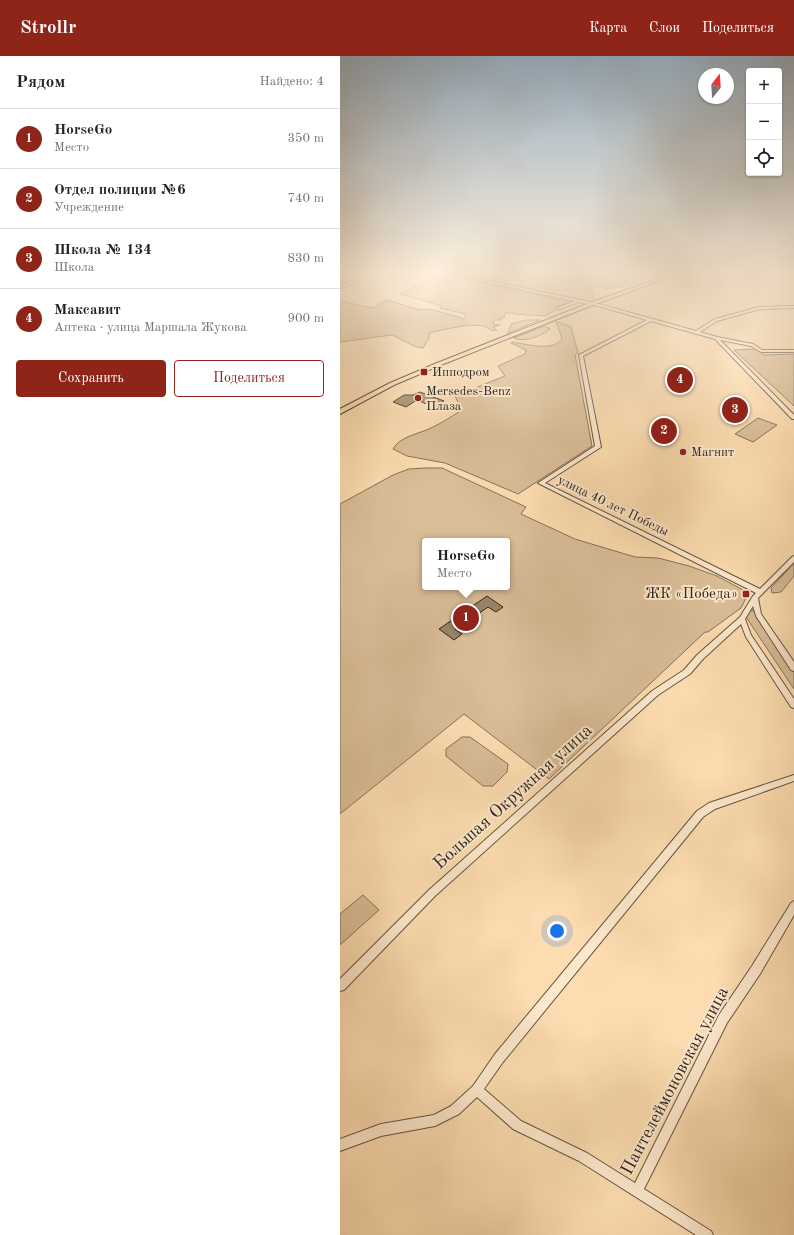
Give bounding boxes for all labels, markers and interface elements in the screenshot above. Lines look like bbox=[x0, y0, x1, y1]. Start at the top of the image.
text: Strollr bbox=[20, 19, 76, 38]
text: Карта bbox=[589, 21, 627, 35]
text: Слои bbox=[649, 21, 680, 35]
text: Поделиться bbox=[702, 21, 774, 35]
north arrow bbox=[698, 68, 734, 104]
map controls bbox=[746, 68, 782, 176]
button: + bbox=[746, 68, 782, 104]
text: Рядом bbox=[16, 74, 65, 91]
text: Найдено: 4 bbox=[260, 75, 324, 88]
button: − bbox=[746, 104, 782, 140]
text: HorseGo bbox=[54, 123, 112, 138]
text: 1 bbox=[25, 132, 33, 145]
text: 350 m bbox=[287, 132, 324, 145]
button: locate bbox=[746, 140, 782, 176]
text: Место bbox=[54, 141, 89, 154]
text: Отдел полиции №6 bbox=[54, 183, 186, 198]
text: 2 bbox=[25, 192, 33, 205]
text: 740 m bbox=[287, 192, 324, 205]
text: Учреждение bbox=[54, 201, 124, 214]
text: Школа № 134 bbox=[54, 243, 152, 258]
text: 3 bbox=[25, 252, 33, 265]
text: 830 m bbox=[287, 252, 324, 265]
text: Школа bbox=[54, 261, 94, 274]
text: Максавит bbox=[54, 303, 121, 318]
text: 4 bbox=[25, 312, 33, 325]
text: 900 m bbox=[287, 312, 324, 325]
text: Аптека · улица Маршала Жукова bbox=[54, 321, 247, 334]
button: Сохранить bbox=[16, 360, 166, 397]
button: Поделиться bbox=[174, 360, 324, 397]
pin: 4 bbox=[667, 365, 693, 395]
place label: Ипподром bbox=[432, 366, 489, 379]
marker: Ипподром bbox=[419, 367, 429, 377]
place label: Mersedes-Benz Плаза bbox=[426, 385, 511, 413]
marker: Mersedes-Benz Плаза bbox=[413, 393, 423, 403]
pin: 3 bbox=[722, 395, 748, 425]
pin: 2 bbox=[651, 416, 677, 446]
place label: Магнит bbox=[691, 446, 734, 459]
marker: Магнит bbox=[678, 447, 688, 457]
street label: улица 40 лет Победы bbox=[555, 473, 671, 539]
popup bbox=[422, 538, 510, 590]
text: HorseGo bbox=[437, 549, 495, 564]
text: Место bbox=[437, 567, 472, 580]
place label: ЖК «Победа» bbox=[645, 587, 738, 602]
marker: ЖК «Победа» bbox=[741, 589, 751, 599]
pin: 1 bbox=[453, 603, 479, 633]
street label: Большая Окружная улица bbox=[430, 721, 596, 873]
your location bbox=[547, 921, 567, 941]
street label: Пантелеймоновская улица bbox=[618, 984, 732, 1178]

